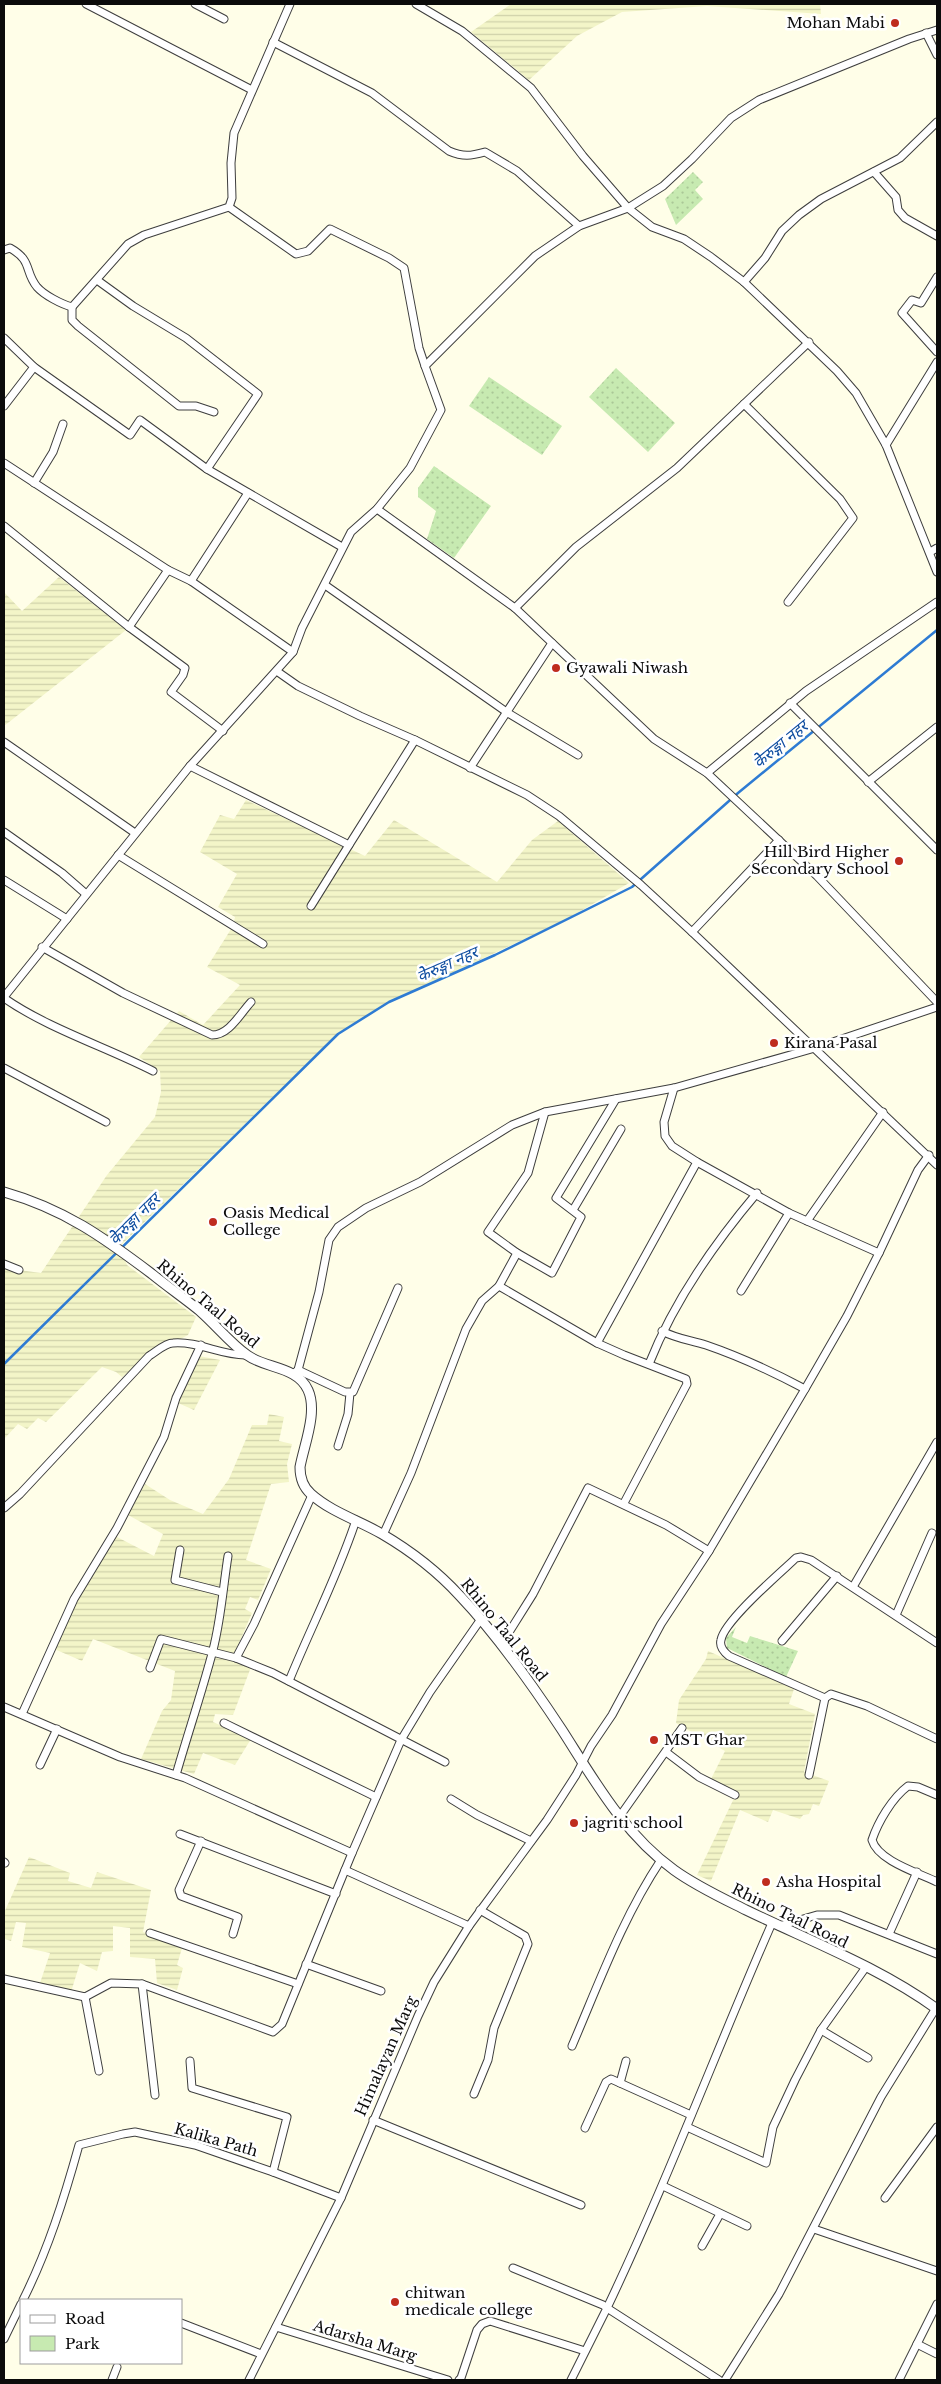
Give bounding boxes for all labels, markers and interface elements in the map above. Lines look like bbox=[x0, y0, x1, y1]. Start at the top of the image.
place label: Mohan Mabi bbox=[786, 13, 885, 32]
marker: Mohan Mabi bbox=[889, 17, 901, 29]
place label: Gyawali Niwash bbox=[566, 658, 688, 677]
marker: Gyawali Niwash bbox=[550, 662, 562, 674]
water label: केेरुङ्गा नहर bbox=[749, 714, 814, 772]
place label: Hill Bird Higher Secondary School bbox=[751, 842, 890, 878]
marker: Hill Bird Higher Secondary School bbox=[893, 855, 905, 867]
water label: केेरुङ्गा नहर bbox=[413, 940, 484, 986]
place label: Kirana Pasal bbox=[784, 1033, 878, 1052]
marker: Kirana Pasal bbox=[768, 1037, 780, 1049]
water label: केेरुङ्गा नहर bbox=[104, 1187, 166, 1249]
place label: Oasis Medical College bbox=[223, 1203, 330, 1239]
marker: Oasis Medical College bbox=[207, 1216, 219, 1228]
street label: Rhino Taal Road bbox=[153, 1255, 263, 1352]
street label: Rhino Taal Road bbox=[457, 1574, 552, 1685]
place label: MST Ghar bbox=[664, 1730, 746, 1749]
marker: MST Ghar bbox=[648, 1734, 660, 1746]
place label: jagriti school bbox=[581, 1813, 683, 1832]
marker: jagriti school bbox=[568, 1817, 580, 1829]
place label: Asha Hospital bbox=[775, 1872, 882, 1891]
marker: Asha Hospital bbox=[760, 1876, 772, 1888]
street label: Rhino Taal Road bbox=[729, 1879, 852, 1952]
street label: Himalayan Marg bbox=[351, 1992, 421, 2119]
street label: Kalika Path bbox=[172, 2119, 260, 2161]
place label: chitwan medicale college bbox=[405, 2283, 533, 2319]
marker: chitwan medicale college bbox=[389, 2296, 401, 2308]
legend bbox=[20, 2299, 182, 2364]
text: Road bbox=[65, 2309, 105, 2328]
street label: Adarsha Marg bbox=[310, 2315, 420, 2366]
text: Park bbox=[65, 2334, 101, 2353]

